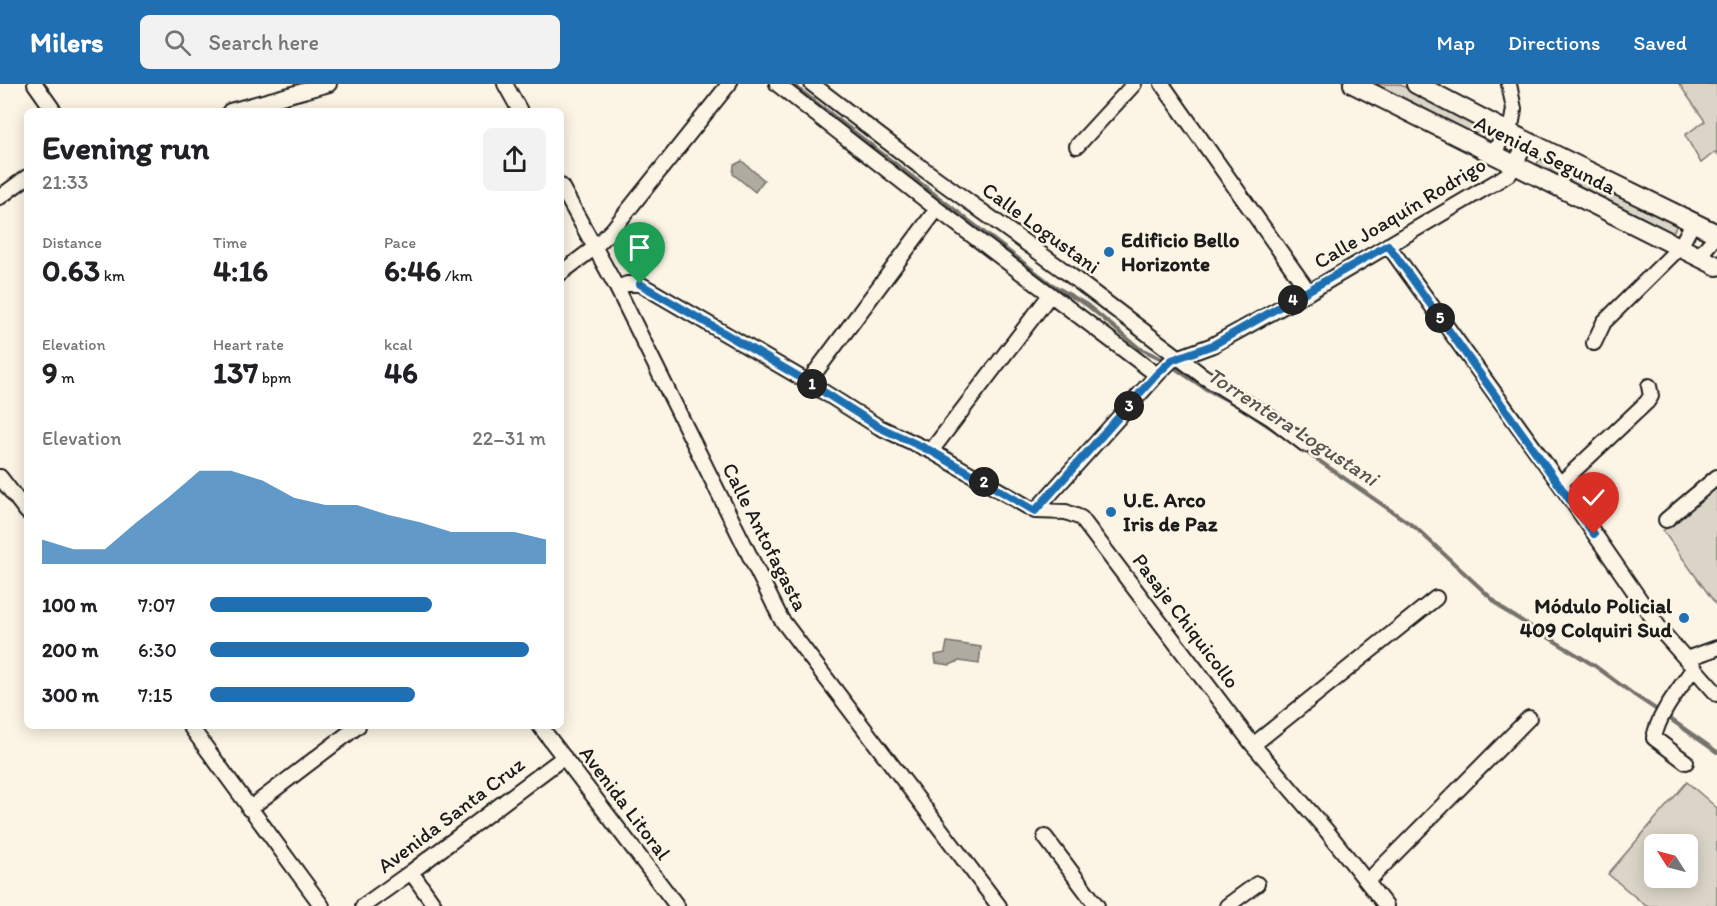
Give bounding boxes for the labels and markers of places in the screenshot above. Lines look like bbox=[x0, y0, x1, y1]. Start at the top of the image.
pin bbox=[614, 222, 665, 284]
place label: Edificio Bello Horizonte bbox=[1121, 227, 1240, 276]
marker: Edificio Bello Horizonte bbox=[1102, 245, 1116, 259]
pin: 4 bbox=[1278, 285, 1308, 315]
pin: 5 bbox=[1425, 303, 1455, 333]
pin: 1 bbox=[797, 369, 827, 399]
pin: 3 bbox=[1114, 391, 1144, 421]
pin: 2 bbox=[969, 467, 999, 497]
pin bbox=[1568, 472, 1619, 534]
place label: U.E. Arco Iris de Paz bbox=[1123, 487, 1218, 536]
marker: U.E. Arco Iris de Paz bbox=[1104, 505, 1118, 519]
place label: Módulo Policial 409 Colquiri Sud bbox=[1520, 593, 1673, 643]
marker: Módulo Policial 409 Colquiri Sud bbox=[1677, 611, 1691, 625]

